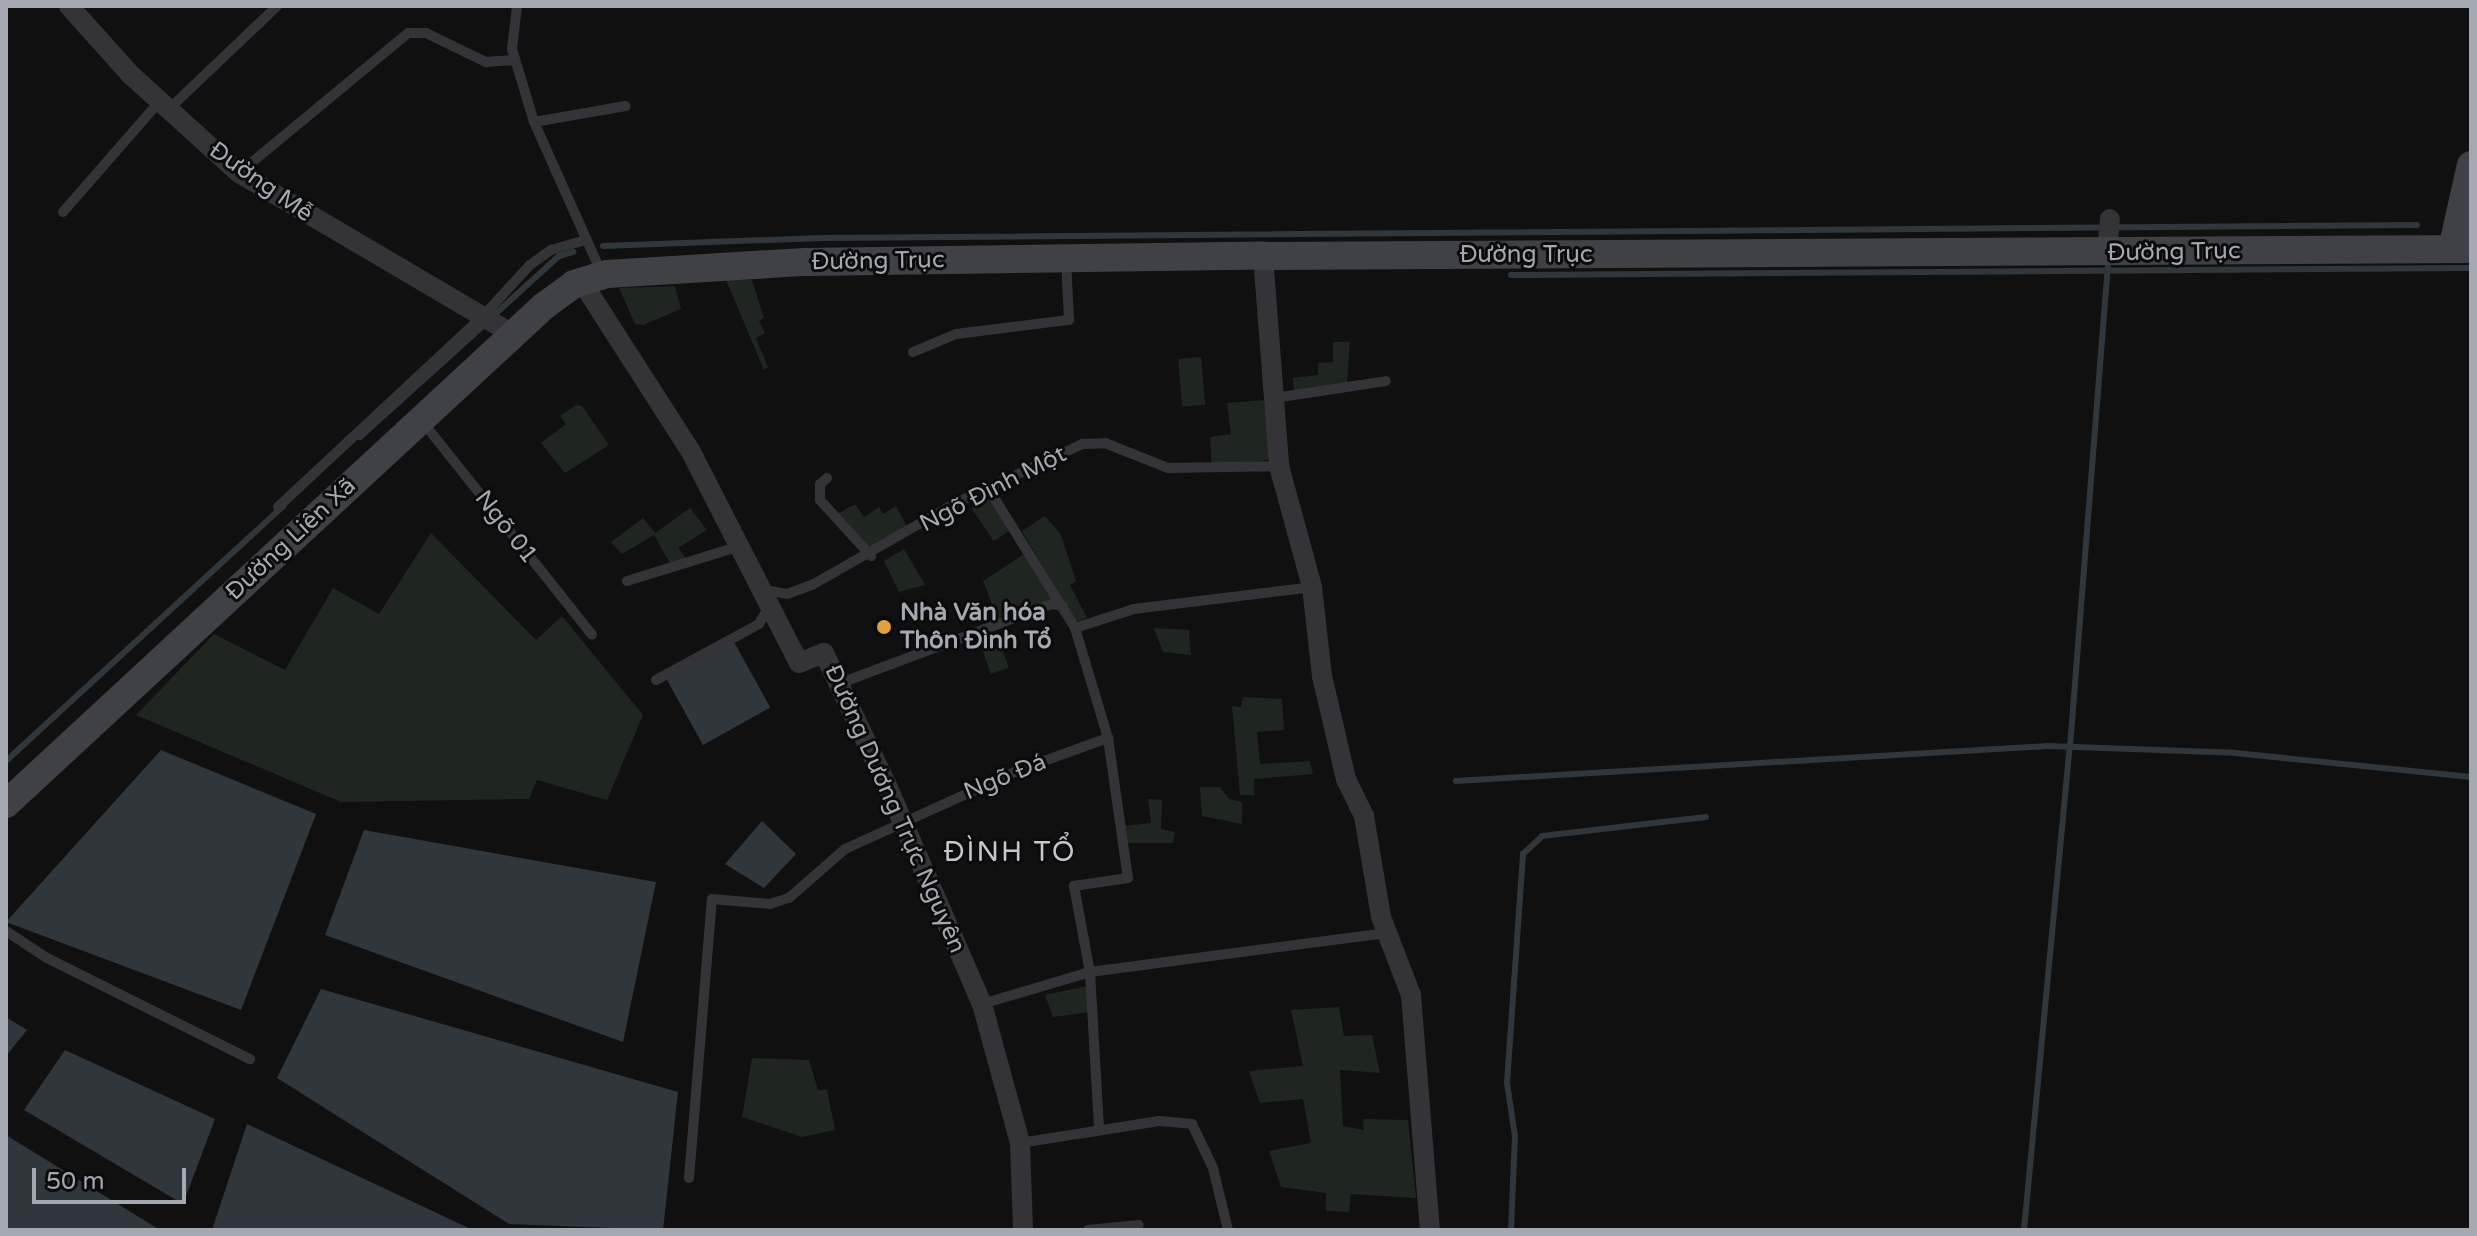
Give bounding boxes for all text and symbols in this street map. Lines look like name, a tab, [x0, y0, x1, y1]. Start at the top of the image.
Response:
street label: Đường Mễ	[204, 136, 318, 228]
street label: Đường Trục	[2107, 236, 2241, 268]
street label: Đường Trục	[1459, 241, 1593, 269]
street label: Đường Trục	[811, 245, 945, 277]
street label: Ngõ Đình Một	[915, 440, 1071, 538]
street label: Đường Liên Xã	[220, 472, 362, 606]
street label: Ngõ 01	[468, 485, 544, 569]
place label: Nhà Văn hóa Thôn Đình Tổ	[900, 599, 1052, 655]
marker: Nhà Văn hóa Thôn Đình Tổ	[875, 618, 893, 636]
street label: Đường Dương Trực Nguyên	[818, 660, 972, 958]
street label: Ngõ Đá	[960, 747, 1050, 807]
district label: ĐÌNH TỔ	[943, 835, 1077, 869]
scale bar	[36, 1152, 190, 1202]
text: 50 m	[46, 1167, 104, 1196]

